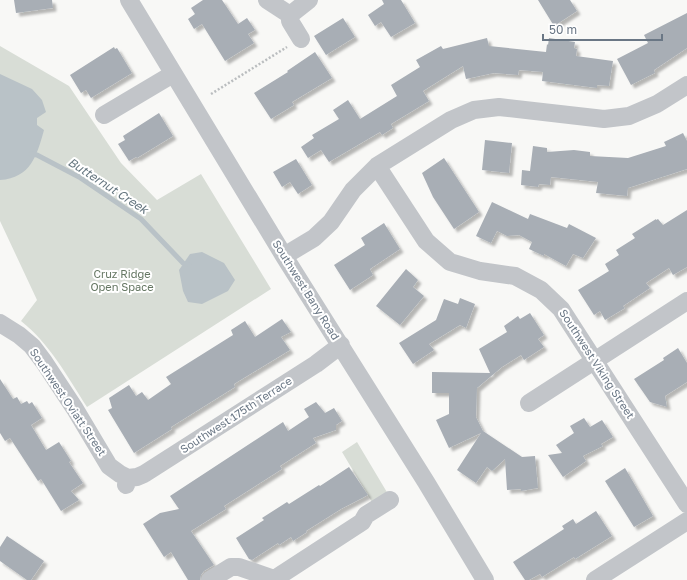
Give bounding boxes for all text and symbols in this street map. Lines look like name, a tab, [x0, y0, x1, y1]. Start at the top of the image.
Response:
scale bar	[543, 16, 662, 42]
text: 50 m	[549, 22, 577, 37]
water label: Butternut Creek	[65, 154, 152, 218]
street label: Southwest Bany Road	[270, 237, 343, 342]
park label: Cruz Ridge Open Space	[90, 267, 154, 293]
street label: Southwest Viking Street	[557, 307, 638, 421]
street label: Southwest Oviatt Street	[28, 345, 109, 458]
street label: Southwest 175th Terrace	[178, 374, 294, 456]

